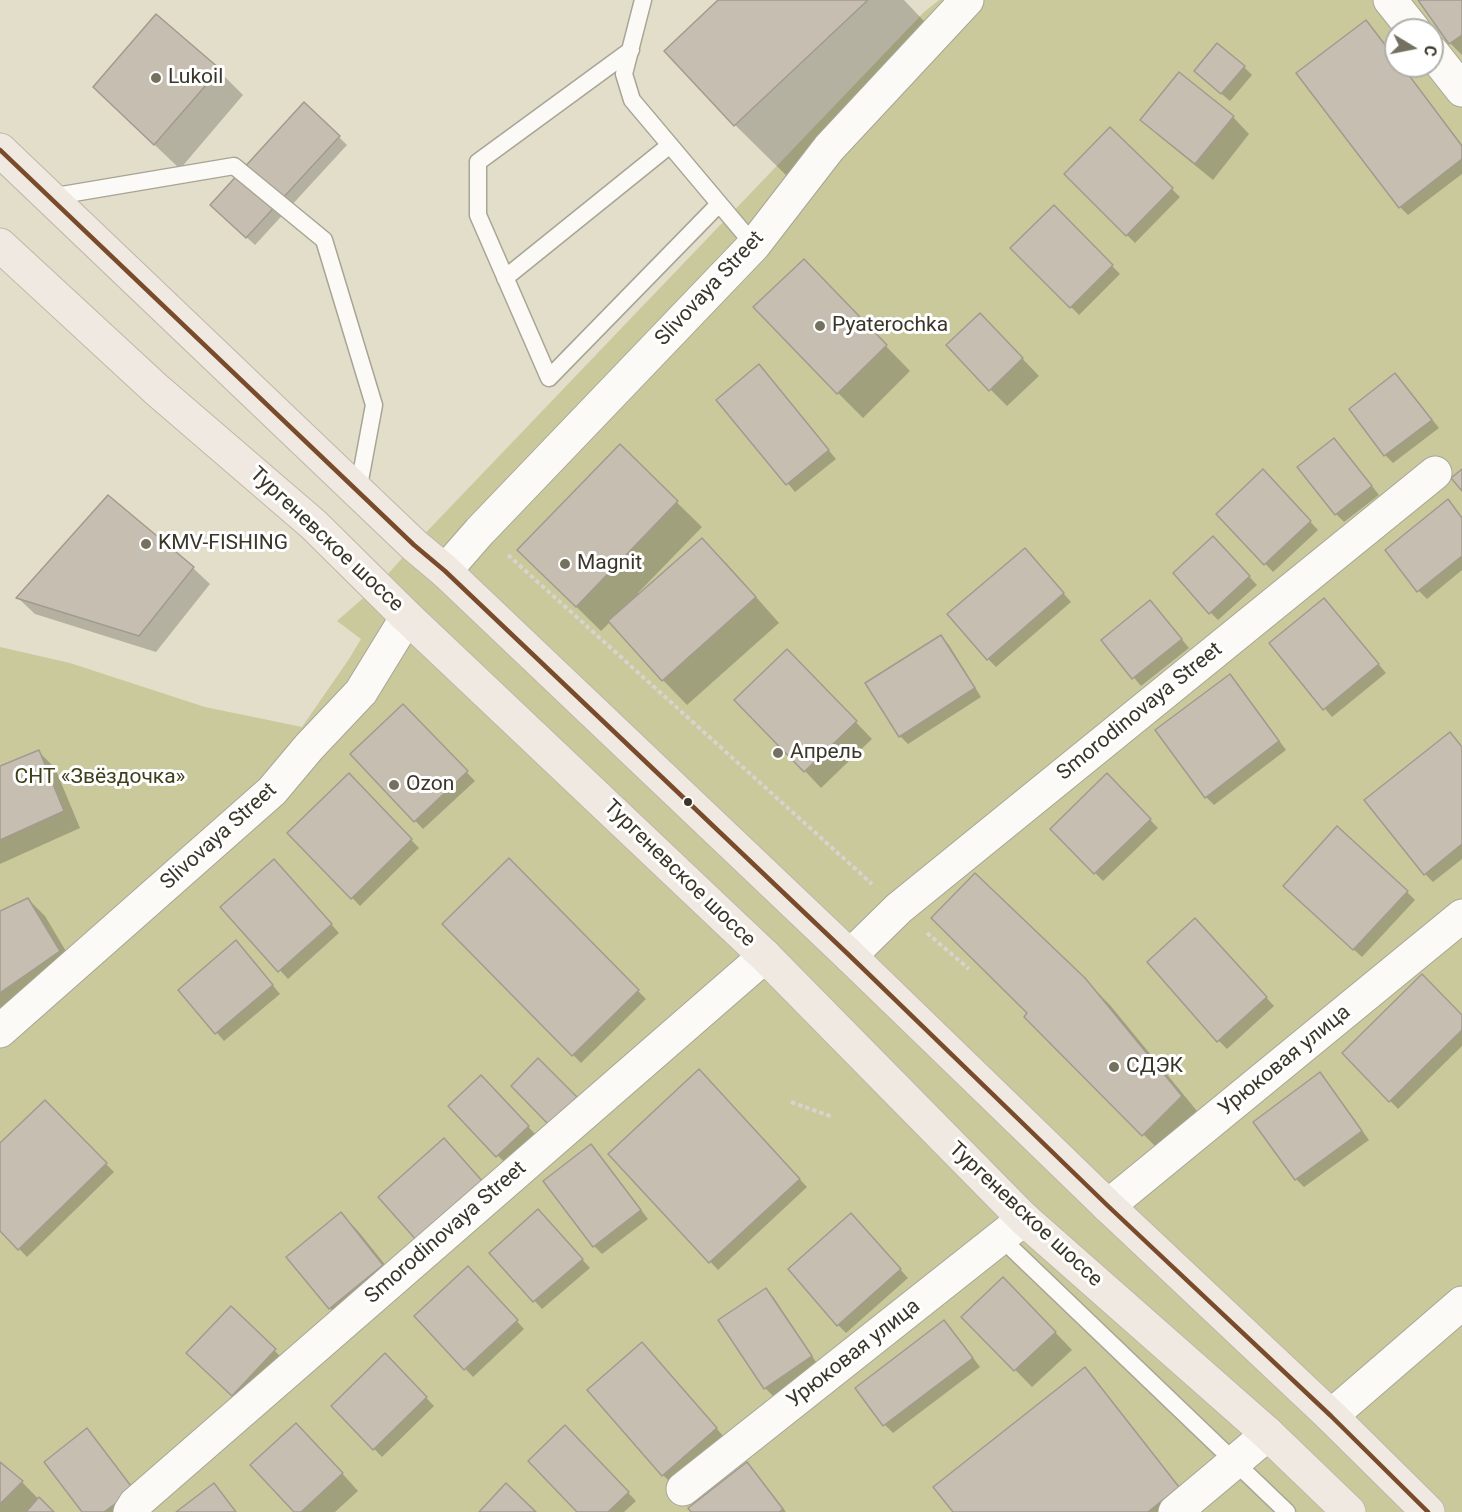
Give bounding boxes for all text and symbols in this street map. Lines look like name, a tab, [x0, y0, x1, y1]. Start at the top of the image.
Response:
north arrow	[1384, 18, 1444, 78]
text: С	[1420, 44, 1441, 58]
place label: Lukoil	[168, 65, 223, 91]
marker: Lukoil	[149, 71, 163, 85]
street label: Slivovaya Street	[650, 226, 770, 352]
place label: Pyaterochka	[832, 313, 948, 339]
marker: Pyaterochka	[813, 319, 827, 333]
street label: Тургеневское шоссе	[244, 462, 408, 618]
place label: KMV-FISHING	[158, 531, 288, 557]
marker: KMV-FISHING	[139, 537, 153, 551]
place label: Magnit	[577, 551, 642, 577]
marker: Magnit	[558, 557, 572, 571]
street label: Smorodinovaya Street	[1052, 638, 1228, 786]
place label: Апрель	[790, 740, 862, 766]
marker: Апрель	[771, 746, 785, 760]
park label: СНТ «Звёздочка»	[15, 765, 185, 791]
place label: Ozon	[406, 772, 454, 798]
street label: Slivovaya Street	[156, 778, 282, 896]
marker: Ozon	[387, 778, 401, 792]
street label: Тургеневское шоссе	[598, 795, 760, 953]
unlabelled marker	[682, 796, 694, 808]
street label: Урюковая улица	[1214, 1000, 1356, 1122]
place label: СДЭК	[1126, 1054, 1183, 1080]
marker: СДЭК	[1107, 1060, 1121, 1074]
street label: Тургеневское шоссе	[943, 1137, 1107, 1293]
street label: Smorodinovaya Street	[360, 1156, 532, 1310]
street label: Урюковая улица	[782, 1294, 926, 1414]

